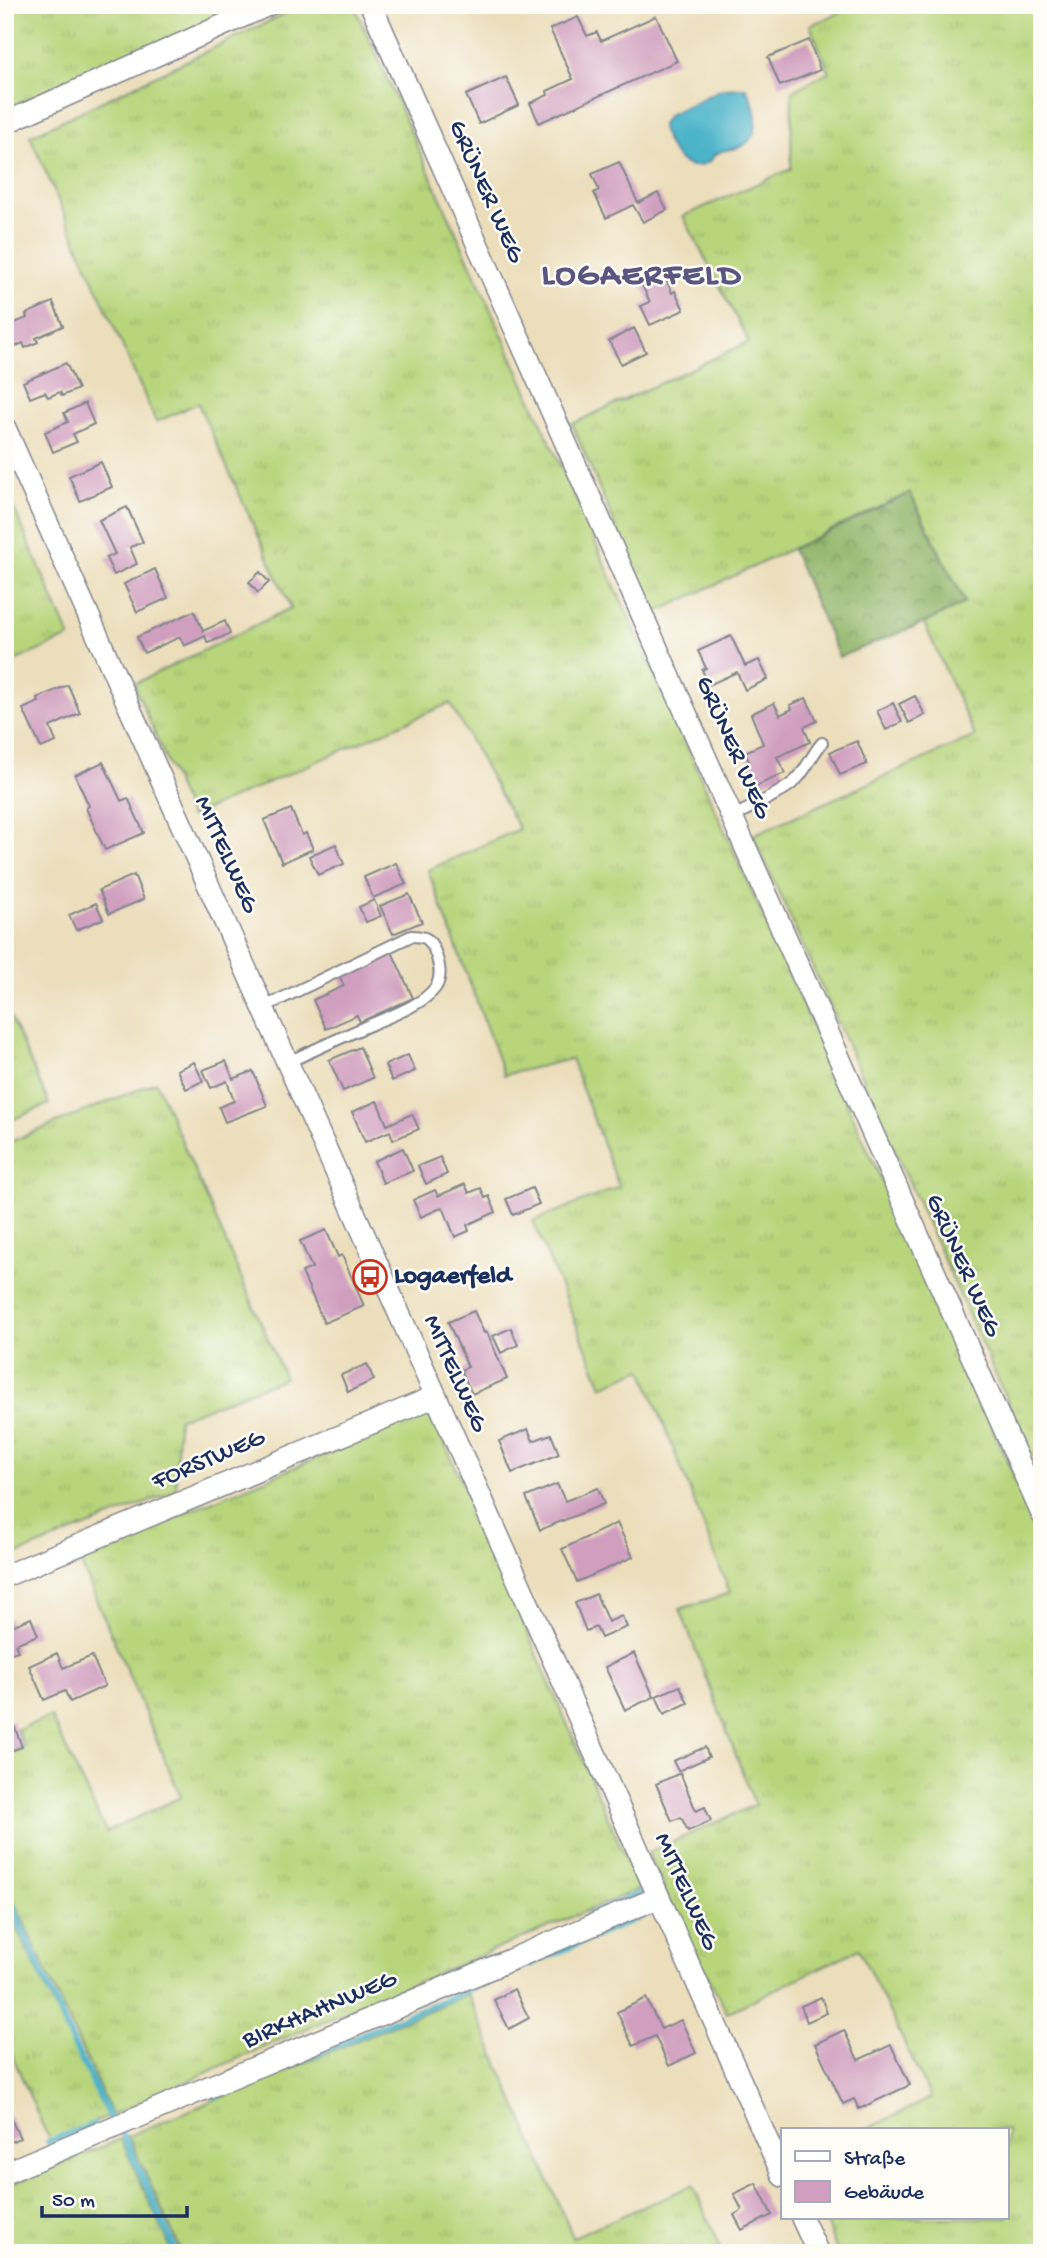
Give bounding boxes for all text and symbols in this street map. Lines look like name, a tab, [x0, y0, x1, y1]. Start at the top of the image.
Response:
street label: GRÜNER WEG	[440, 116, 531, 270]
district label: LOGAERFELD	[541, 258, 743, 296]
street label: GRÜNER WEG	[687, 672, 778, 826]
street label: MITTELWEG	[185, 792, 265, 920]
street label: GRÜNER WEG	[917, 1190, 1008, 1344]
bus stop icon: Logaerfeld	[351, 1258, 389, 1296]
place label: Logaerfeld	[394, 1262, 514, 1293]
street label: MITTELWEG	[414, 1311, 494, 1439]
street label: FORSTWEG	[147, 1423, 271, 1499]
street label: MITTELWEG	[645, 1829, 725, 1957]
street label: BIRKHAHNWEG	[237, 1964, 403, 2058]
legend	[781, 2128, 1009, 2220]
text: Straße	[844, 2148, 906, 2173]
scale bar	[42, 2174, 187, 2218]
text: Gebäude	[844, 2182, 925, 2207]
text: 50 m	[52, 2190, 95, 2215]

